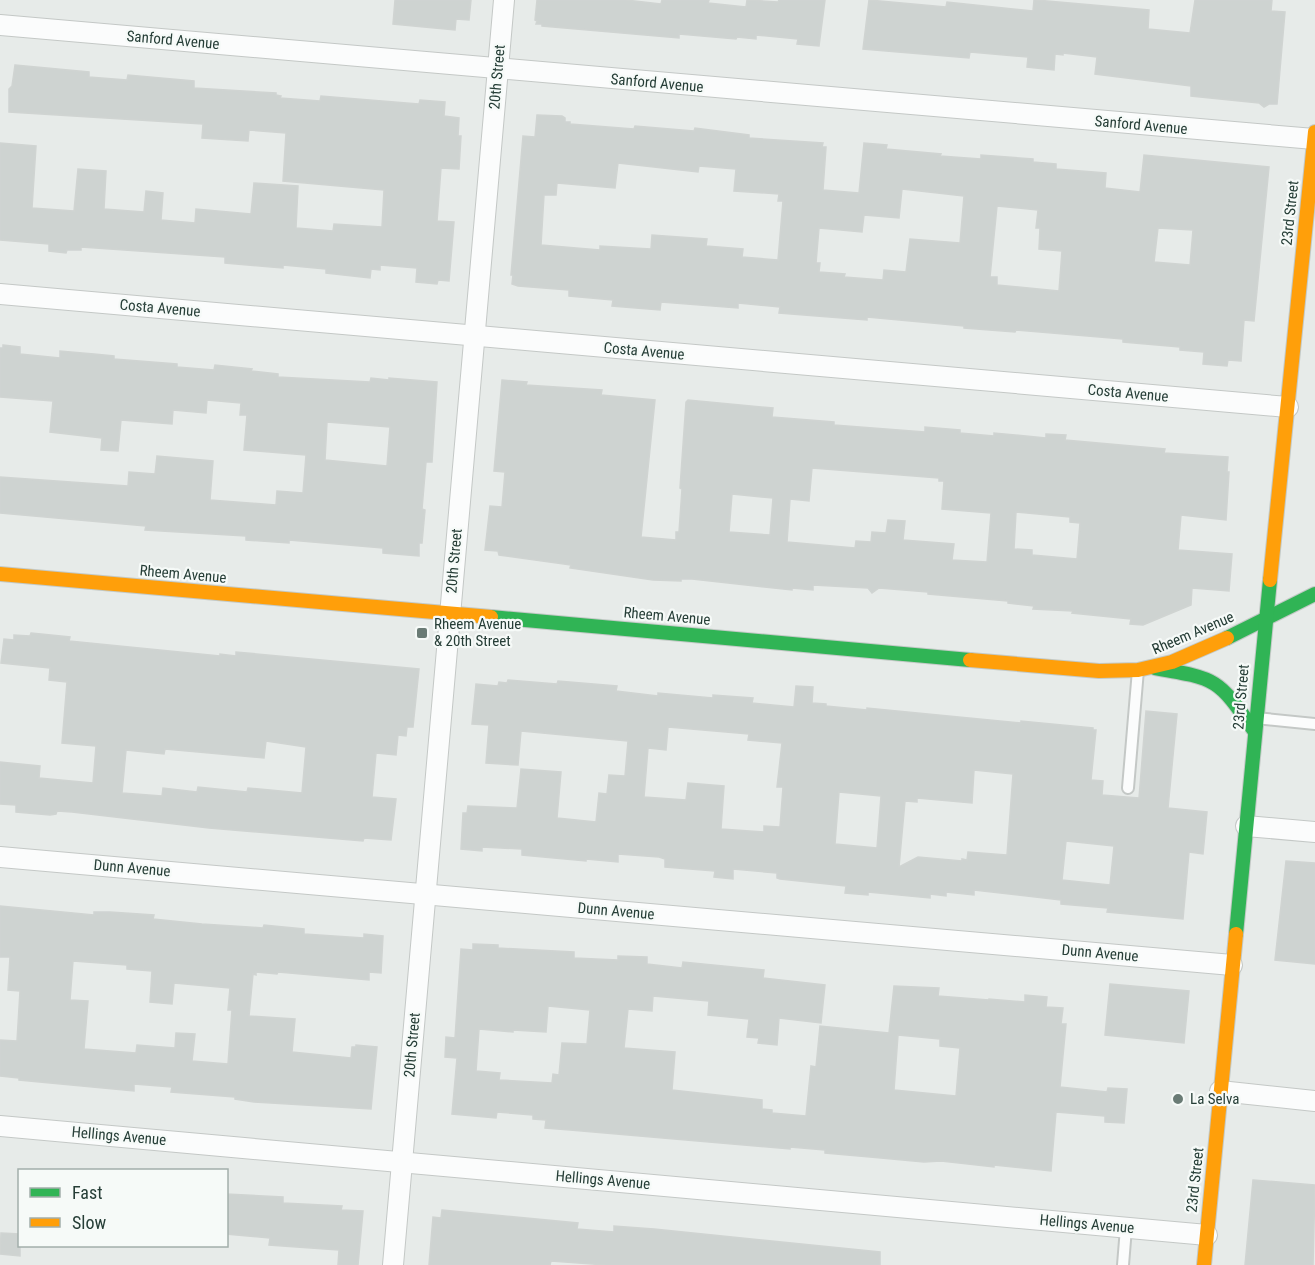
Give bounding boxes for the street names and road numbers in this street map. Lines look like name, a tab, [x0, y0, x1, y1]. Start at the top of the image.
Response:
street label: Sanford Avenue	[126, 27, 220, 53]
street label: 20th Street	[485, 44, 509, 110]
street label: Sanford Avenue	[610, 70, 704, 96]
street label: Sanford Avenue	[1094, 112, 1188, 138]
street label: 23rd Street	[1278, 180, 1302, 246]
street label: Costa Avenue	[119, 295, 201, 321]
street label: Costa Avenue	[603, 338, 685, 364]
street label: Costa Avenue	[1087, 380, 1169, 406]
street label: 20th Street	[442, 528, 466, 594]
street label: Rheem Avenue	[139, 561, 227, 587]
street label: Rheem Avenue	[623, 603, 711, 629]
street label: Rheem Avenue	[1149, 608, 1237, 658]
street label: 23rd Street	[1229, 664, 1253, 730]
street label: Dunn Avenue	[93, 856, 171, 880]
street label: Dunn Avenue	[577, 899, 655, 923]
street label: Dunn Avenue	[1061, 941, 1139, 965]
street label: 20th Street	[400, 1012, 424, 1078]
street label: Hellings Avenue	[71, 1123, 167, 1149]
street label: 23rd Street	[1183, 1147, 1207, 1213]
street label: Hellings Avenue	[555, 1167, 651, 1193]
street label: Hellings Avenue	[1039, 1211, 1135, 1237]

